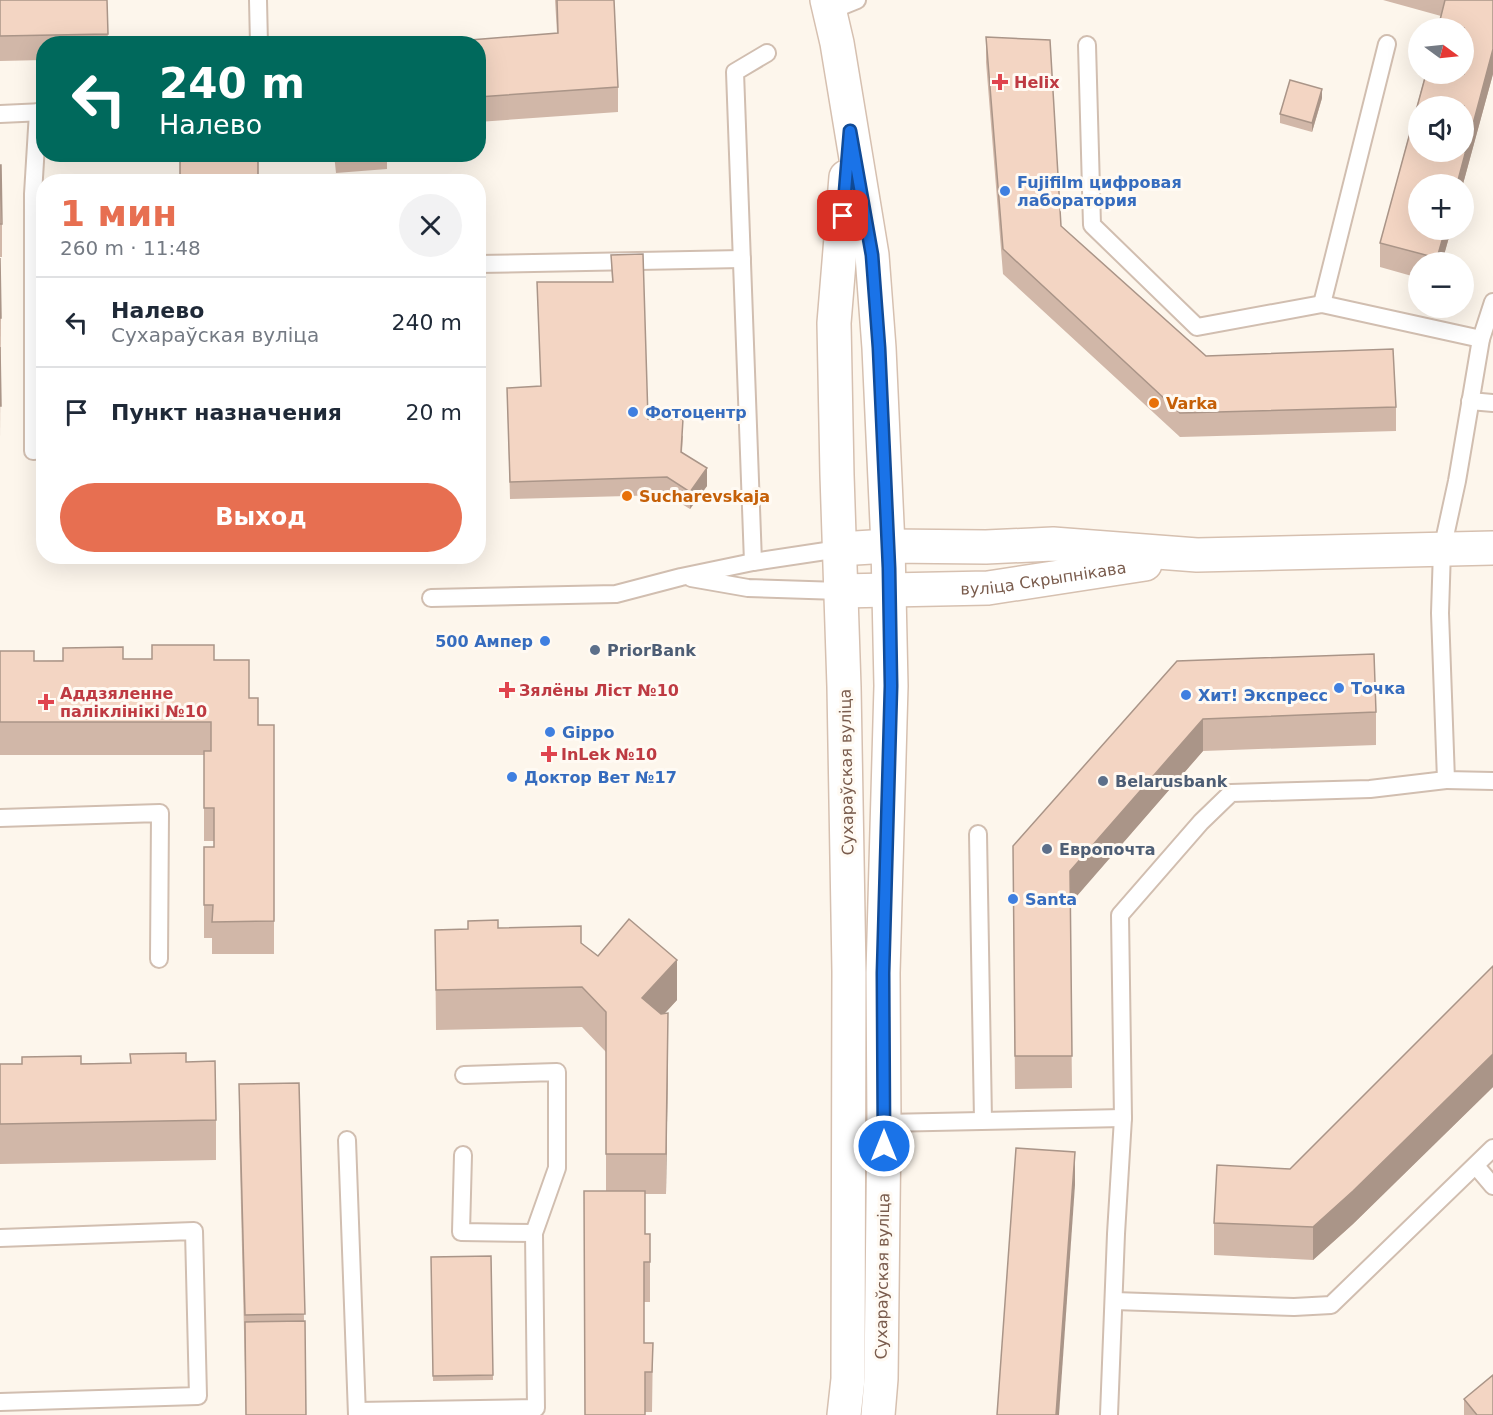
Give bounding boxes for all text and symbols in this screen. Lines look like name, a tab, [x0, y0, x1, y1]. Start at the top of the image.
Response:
north arrow	[1408, 18, 1474, 84]
map controls	[1408, 18, 1474, 318]
text: 240 m	[159, 59, 305, 108]
icon: left	[60, 60, 138, 138]
marker: Helix	[991, 73, 1009, 91]
place label: Helix	[1014, 73, 1060, 92]
button: sound	[1408, 96, 1474, 162]
text: Налево	[159, 109, 262, 140]
place label: Fujifilm цифровая лаборатория	[1017, 173, 1182, 210]
button: +	[1408, 174, 1474, 240]
marker: Fujifilm цифровая лаборатория	[998, 184, 1012, 198]
pin	[817, 190, 868, 241]
text: 1 мин	[60, 193, 177, 234]
button: close	[399, 194, 462, 257]
icon: arrive	[826, 199, 859, 232]
text: 260 m · 11:48	[60, 236, 201, 260]
button: −	[1408, 252, 1474, 318]
text: Налево	[111, 298, 204, 323]
icon: left	[60, 306, 93, 339]
text: 240 m	[392, 310, 462, 335]
text: Сухараўская вуліца	[111, 323, 319, 347]
place label: Varka	[1166, 394, 1218, 413]
icon: arrive	[60, 396, 93, 429]
marker: Varka	[1147, 396, 1161, 410]
text: Пункт назначения	[111, 400, 342, 425]
text: 20 m	[406, 400, 462, 425]
place label: Фотоцентр	[645, 403, 747, 422]
marker: Фотоцентр	[626, 405, 640, 419]
button: Выход	[60, 483, 462, 552]
place label: Sucharevskaja	[639, 487, 770, 506]
marker: Sucharevskaja	[620, 489, 634, 503]
street label: вуліца Скрыпнікава	[960, 558, 1127, 599]
place label: 500 Ампер	[435, 632, 533, 651]
marker: 500 Ампер	[538, 634, 552, 648]
place label: PriorBank	[607, 641, 696, 660]
marker: PriorBank	[588, 643, 602, 657]
place label: Точка	[1351, 679, 1406, 698]
place label: Зялёны Ліст №10	[519, 681, 679, 700]
marker: Точка	[1332, 681, 1346, 695]
marker: Зялёны Ліст №10	[500, 683, 514, 697]
place label: Аддзяленне паліклінікі №10	[60, 684, 207, 721]
place label: Хит! Экспресс	[1198, 686, 1328, 705]
marker: Хит! Экспресс	[1179, 688, 1193, 702]
street label: Сухараўская вуліца	[836, 689, 857, 855]
marker: Аддзяленне паліклінікі №10	[37, 693, 55, 711]
place label: Gippo	[562, 723, 615, 742]
marker: Gippo	[543, 725, 557, 739]
place label: InLek №10	[561, 745, 657, 764]
marker: InLek №10	[542, 747, 556, 761]
place label: Доктор Вет №17	[524, 768, 677, 787]
marker: Доктор Вет №17	[505, 770, 519, 784]
place label: Belarusbank	[1115, 772, 1228, 791]
marker: Belarusbank	[1096, 774, 1110, 788]
place label: Европочта	[1059, 840, 1156, 859]
marker: Европочта	[1040, 842, 1054, 856]
place label: Santa	[1025, 890, 1077, 909]
marker: Santa	[1006, 892, 1020, 906]
position arrow	[852, 1114, 916, 1178]
street label: Сухараўская вуліца	[872, 1193, 893, 1359]

